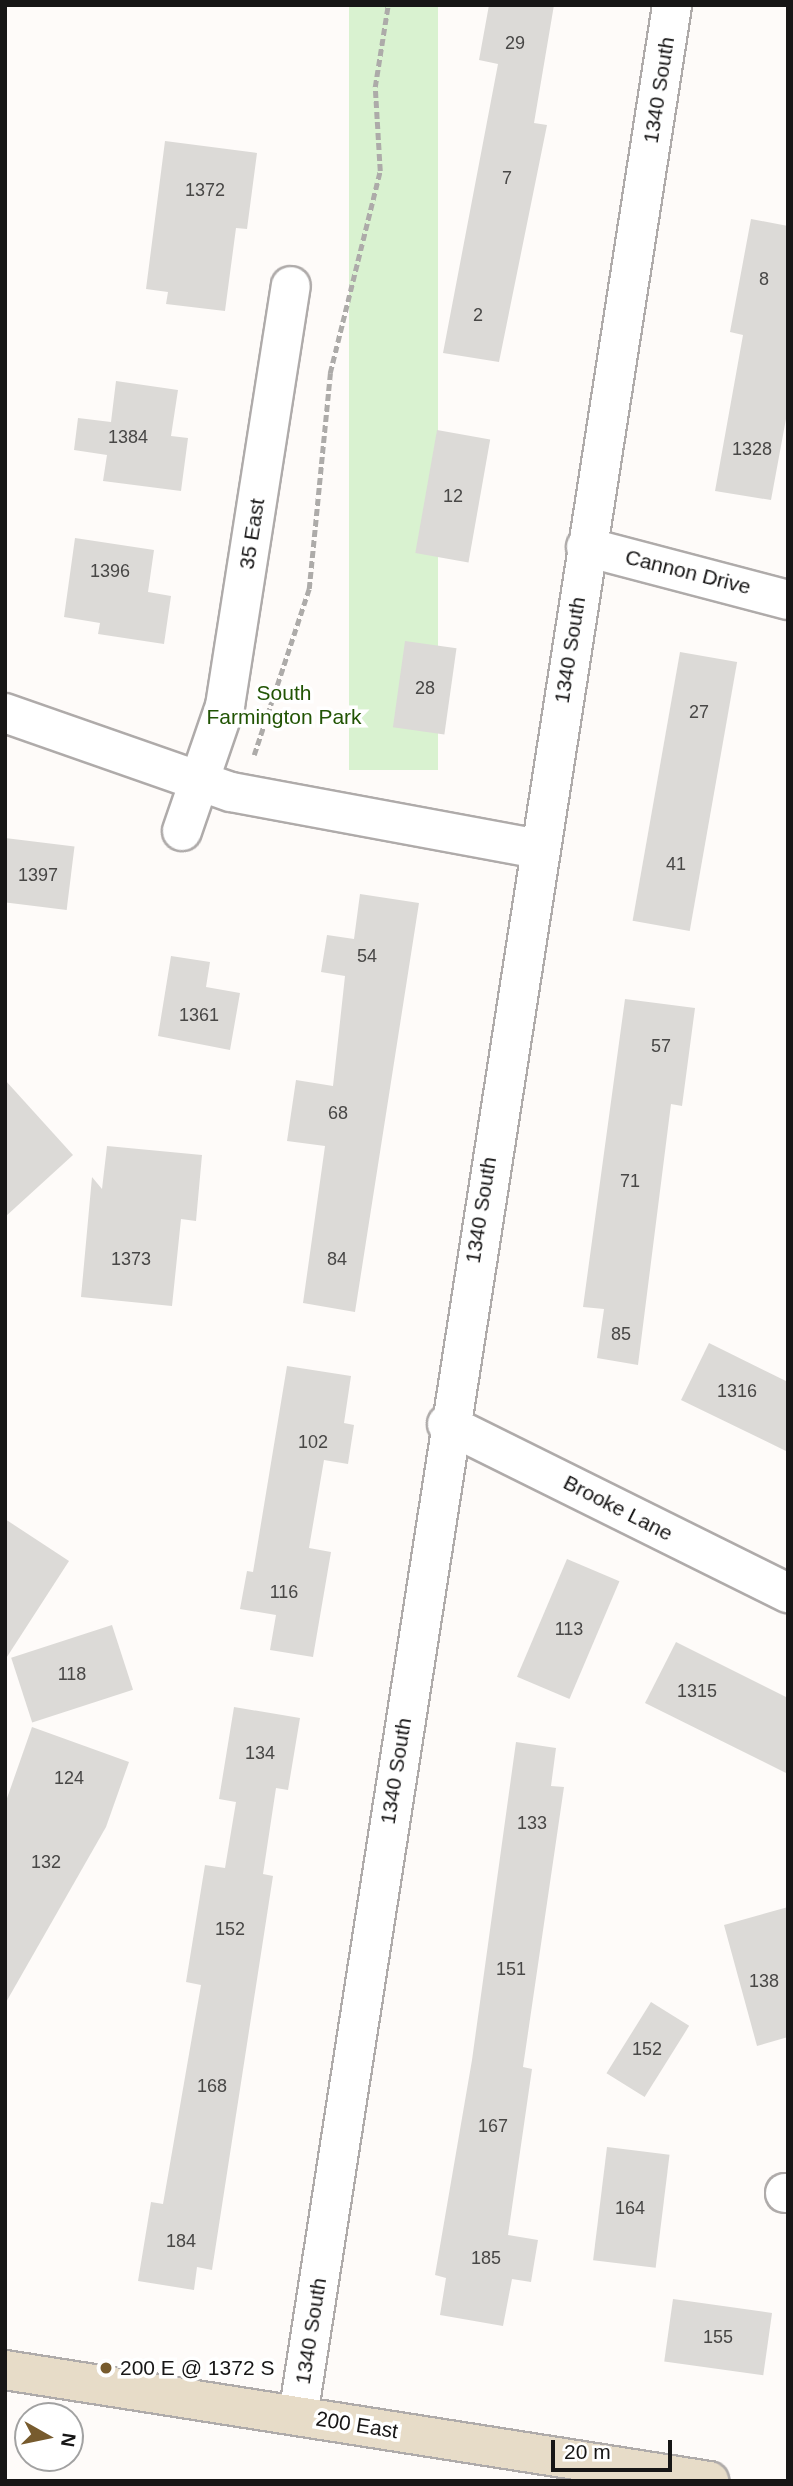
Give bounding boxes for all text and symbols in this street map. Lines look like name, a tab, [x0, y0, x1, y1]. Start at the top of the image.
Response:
house number: 29	[505, 32, 525, 54]
street label: 1340 South	[638, 35, 680, 145]
house number: 7	[502, 167, 512, 189]
house number: 1372	[185, 179, 225, 201]
house number: 8	[759, 268, 769, 290]
house number: 2	[473, 304, 483, 326]
house number: 1384	[108, 426, 148, 448]
house number: 1328	[732, 438, 772, 460]
house number: 12	[443, 485, 463, 507]
street label: 35 East	[234, 497, 270, 571]
street label: Cannon Drive	[623, 544, 753, 600]
house number: 1396	[90, 560, 130, 582]
street label: 1340 South	[549, 595, 591, 705]
house number: 28	[415, 677, 435, 699]
park label: South Farmington Park	[206, 680, 362, 730]
house number: 27	[689, 701, 709, 723]
house number: 41	[666, 853, 686, 875]
house number: 1397	[18, 864, 58, 886]
house number: 54	[357, 945, 377, 967]
house number: 1361	[179, 1004, 219, 1026]
house number: 57	[651, 1035, 671, 1057]
house number: 68	[328, 1102, 348, 1124]
street label: 1340 South	[460, 1155, 502, 1265]
house number: 71	[620, 1170, 640, 1192]
house number: 1373	[111, 1248, 151, 1270]
house number: 84	[327, 1248, 347, 1270]
house number: 85	[611, 1323, 631, 1345]
house number: 1316	[717, 1380, 757, 1402]
house number: 102	[298, 1431, 328, 1453]
street label: Brooke Lane	[559, 1470, 677, 1546]
house number: 116	[270, 1581, 298, 1603]
house number: 113	[555, 1618, 583, 1640]
house number: 118	[58, 1663, 86, 1685]
house number: 1315	[677, 1680, 717, 1702]
street label: 1340 South	[375, 1716, 417, 1826]
house number: 134	[245, 1742, 275, 1764]
house number: 124	[54, 1767, 84, 1789]
house number: 133	[517, 1812, 547, 1834]
house number: 132	[31, 1851, 61, 1873]
house number: 152	[215, 1918, 245, 1940]
house number: 151	[496, 1958, 526, 1980]
house number: 138	[749, 1970, 779, 1992]
house number: 152	[632, 2038, 662, 2060]
house number: 168	[197, 2075, 227, 2097]
house number: 167	[478, 2115, 508, 2137]
house number: 164	[615, 2197, 645, 2219]
house number: 184	[166, 2230, 196, 2252]
house number: 185	[471, 2247, 501, 2269]
street label: 1340 South	[290, 2276, 332, 2386]
house number: 155	[703, 2326, 733, 2348]
place label: 200 E @ 1372 S	[120, 2355, 274, 2381]
marker: 200 E @ 1372 S	[98, 2360, 114, 2376]
north arrow	[14, 2402, 84, 2472]
street label: 200 East	[314, 2406, 400, 2444]
scale bar	[555, 2426, 676, 2470]
text: N	[57, 2432, 80, 2448]
text: 20 m	[564, 2440, 611, 2463]

